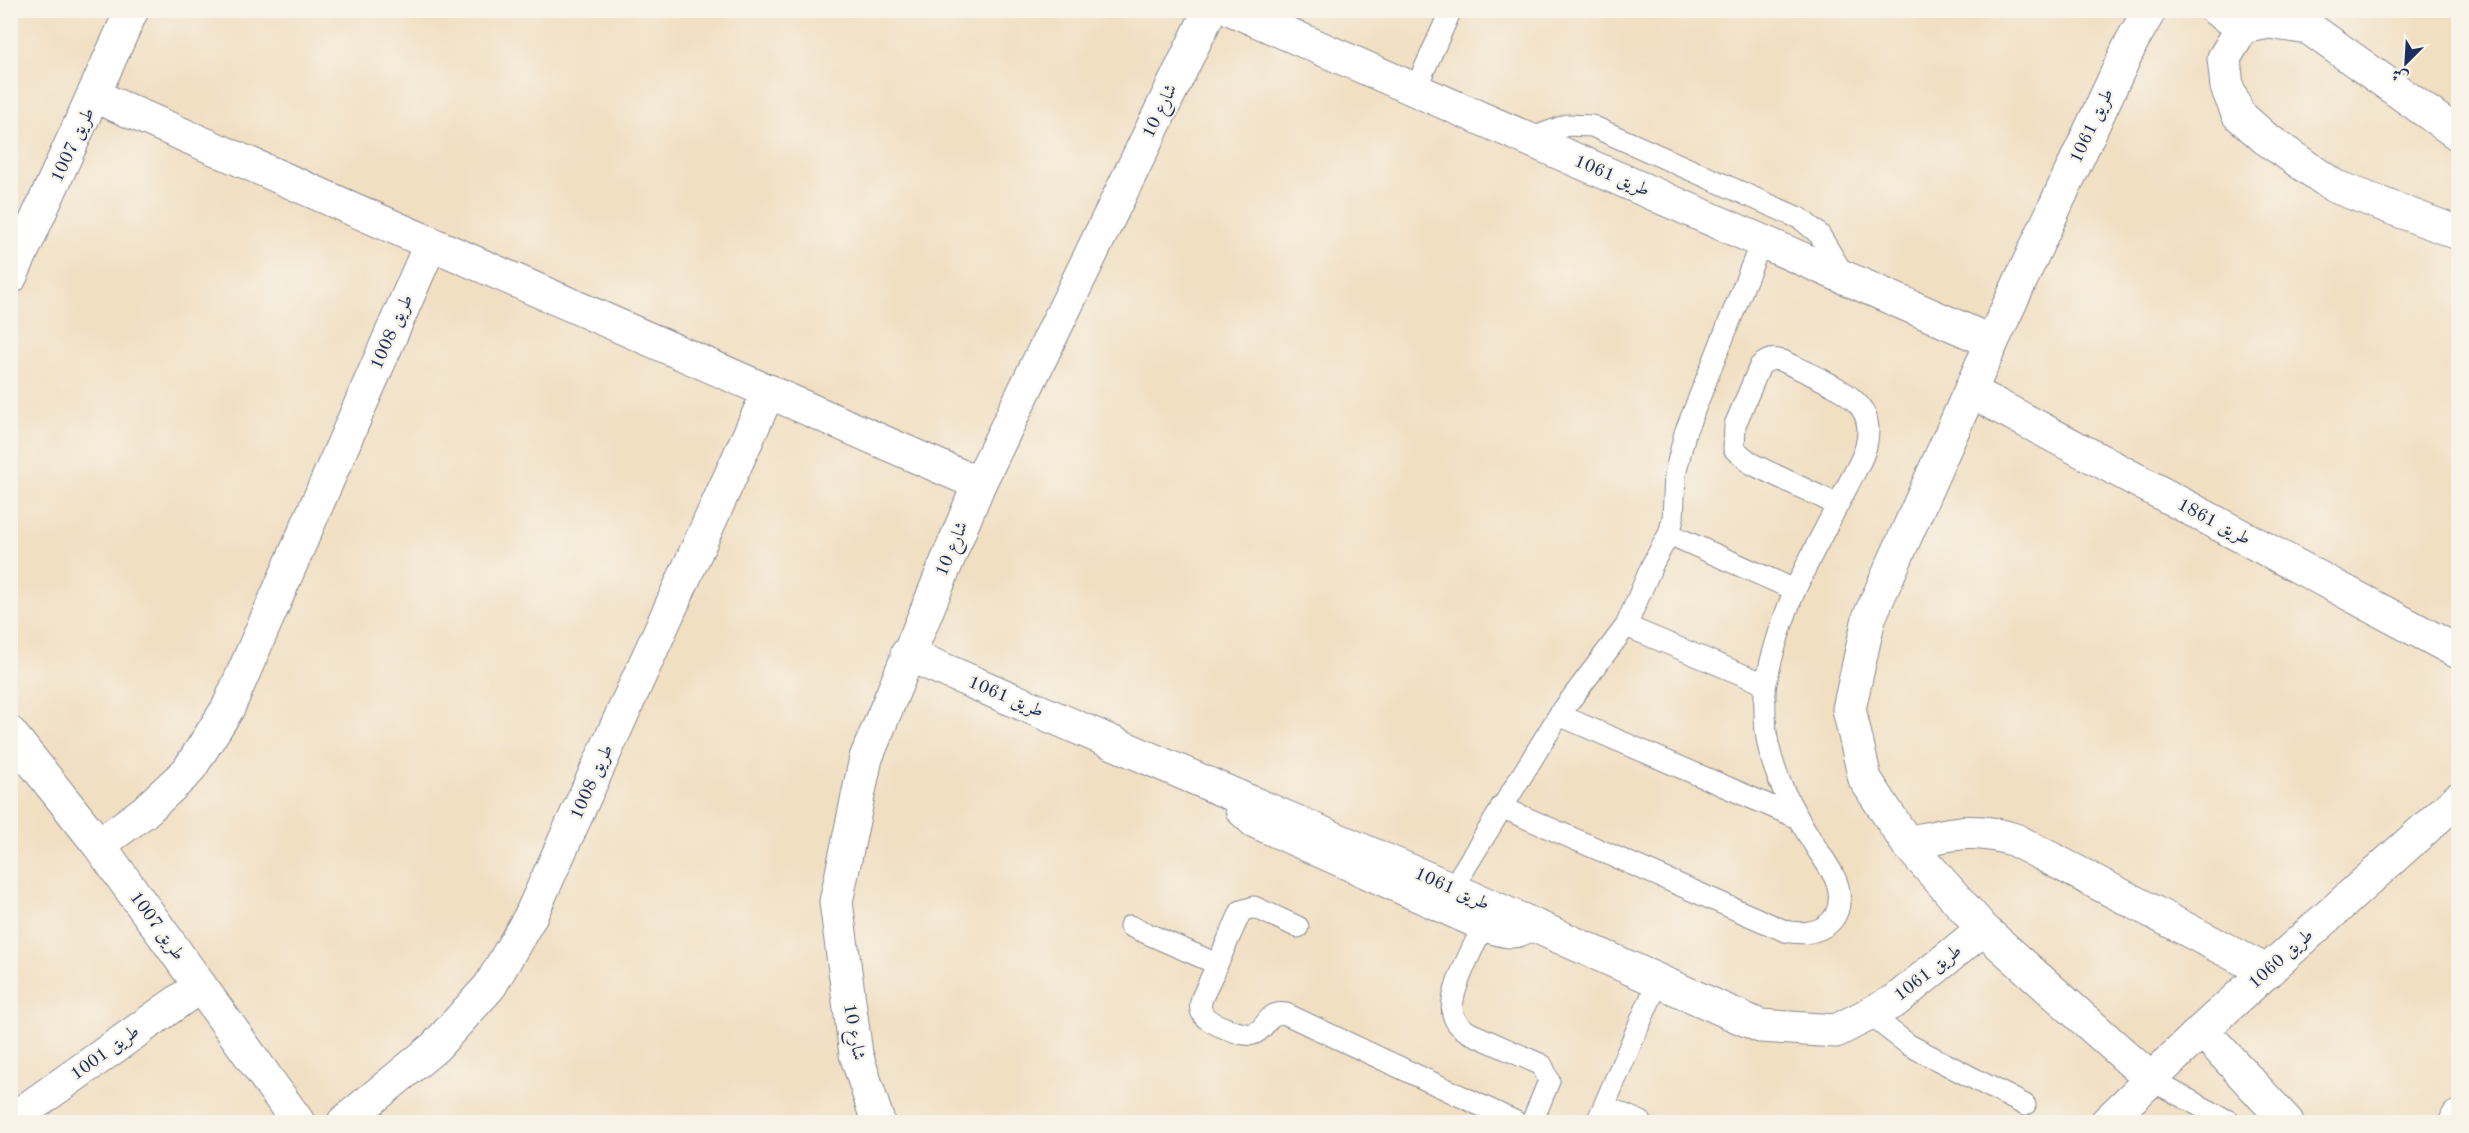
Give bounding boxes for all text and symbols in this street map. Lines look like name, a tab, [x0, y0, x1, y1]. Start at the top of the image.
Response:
north arrow	[2376, 33, 2436, 93]
text: ش	[2390, 64, 2411, 85]
street label: شارع 10	[1139, 81, 1185, 143]
street label: طريق 1061	[2067, 86, 2119, 167]
street label: طريق 1007	[48, 105, 100, 186]
street label: طريق 1061	[1571, 152, 1652, 202]
street label: طريق 1008	[368, 292, 418, 373]
street label: طريق 1861	[2174, 495, 2253, 550]
street label: شارع 10	[933, 519, 976, 581]
street label: طريق 1061	[965, 673, 1046, 723]
street label: طريق 1008	[568, 742, 618, 823]
street label: طريق 1061	[1411, 865, 1492, 915]
street label: طريق 1007	[125, 888, 188, 965]
street label: طريق 1060	[2245, 926, 2318, 994]
street label: طريق 1061	[1891, 941, 1966, 1006]
street label: شارع 10	[835, 1002, 868, 1063]
street label: طريق 1001	[67, 1022, 144, 1085]

